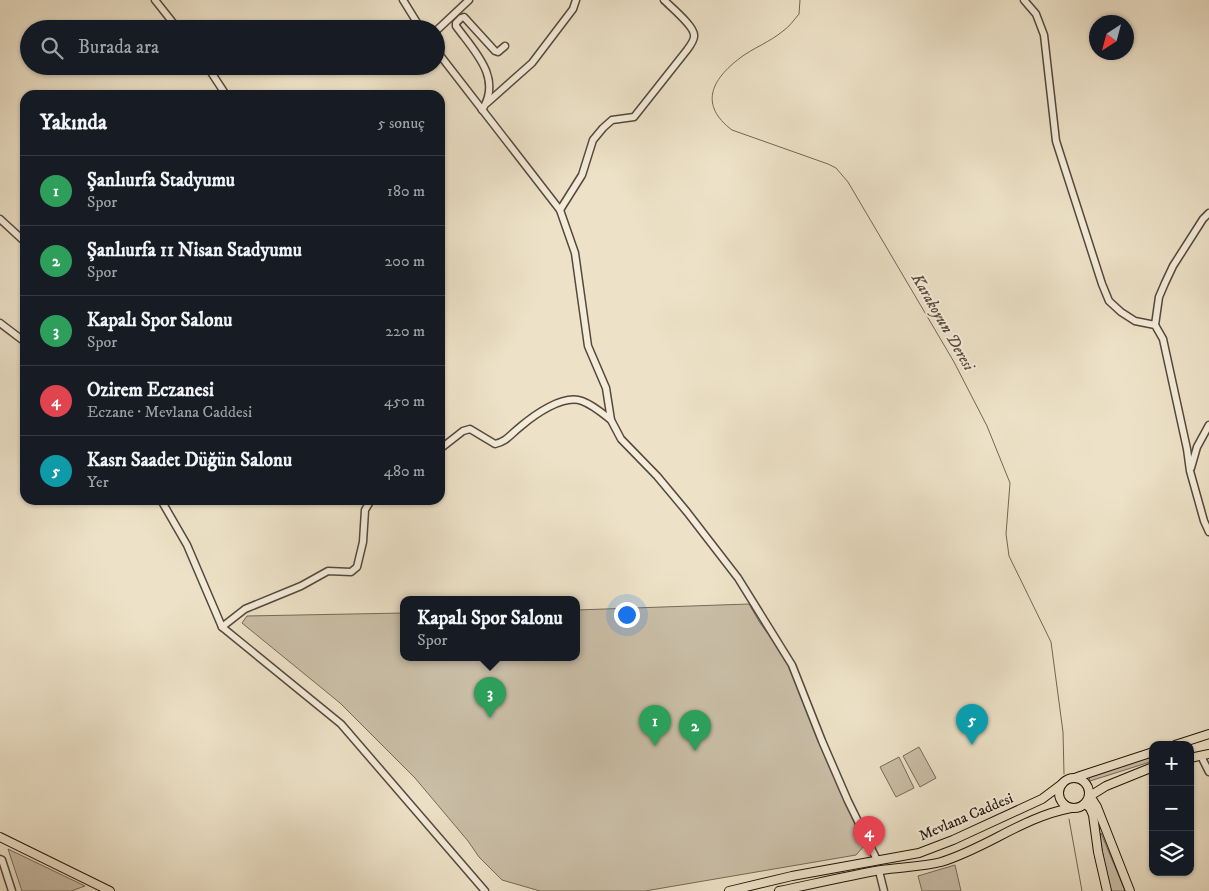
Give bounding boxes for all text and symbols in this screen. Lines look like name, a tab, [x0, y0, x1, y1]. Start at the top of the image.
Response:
north arrow	[1089, 15, 1134, 60]
search box	[20, 20, 445, 75]
icon: search	[38, 34, 66, 62]
text: Burada ara	[78, 36, 159, 59]
text: Yakında	[40, 110, 107, 136]
text: 5 sonuç	[378, 113, 425, 133]
text: Şanlıurfa Stadyumu	[87, 169, 235, 192]
text: 1	[53, 181, 59, 201]
text: 180 m	[387, 181, 425, 201]
text: Spor	[87, 192, 117, 212]
text: Şanlıurfa 11 Nisan Stadyumu	[87, 239, 302, 262]
text: 2	[52, 251, 60, 271]
text: 200 m	[384, 251, 425, 271]
text: Spor	[87, 262, 117, 282]
water label: Karakoyun Deresi	[907, 269, 979, 375]
text: Kapalı Spor Salonu	[87, 309, 232, 332]
text: 3	[53, 321, 59, 341]
text: 220 m	[385, 321, 425, 341]
text: Spor	[87, 332, 117, 352]
text: Ozirem Eczanesi	[87, 379, 214, 402]
text: 4	[51, 391, 61, 411]
text: 450 m	[384, 391, 425, 411]
text: Eczane · Mevlana Caddesi	[87, 402, 252, 422]
text: Kasrı Saadet Düğün Salonu	[87, 449, 292, 472]
text: 5	[52, 461, 60, 481]
text: 480 m	[384, 461, 425, 481]
text: Yer	[87, 472, 109, 492]
popup	[400, 596, 580, 661]
your location	[614, 602, 640, 628]
text: Kapalı Spor Salonu	[417, 607, 563, 630]
text: Spor	[417, 630, 447, 650]
pin: 3	[474, 677, 506, 718]
pin: 5	[956, 704, 988, 745]
pin: 1	[639, 705, 671, 746]
pin: 2	[679, 710, 711, 751]
map controls	[1149, 741, 1194, 876]
button: +	[1149, 741, 1194, 786]
button: −	[1149, 786, 1194, 831]
street label: Mevlana Caddesi	[916, 789, 1016, 845]
pin: 4	[853, 816, 885, 857]
button: layers	[1149, 831, 1194, 876]

